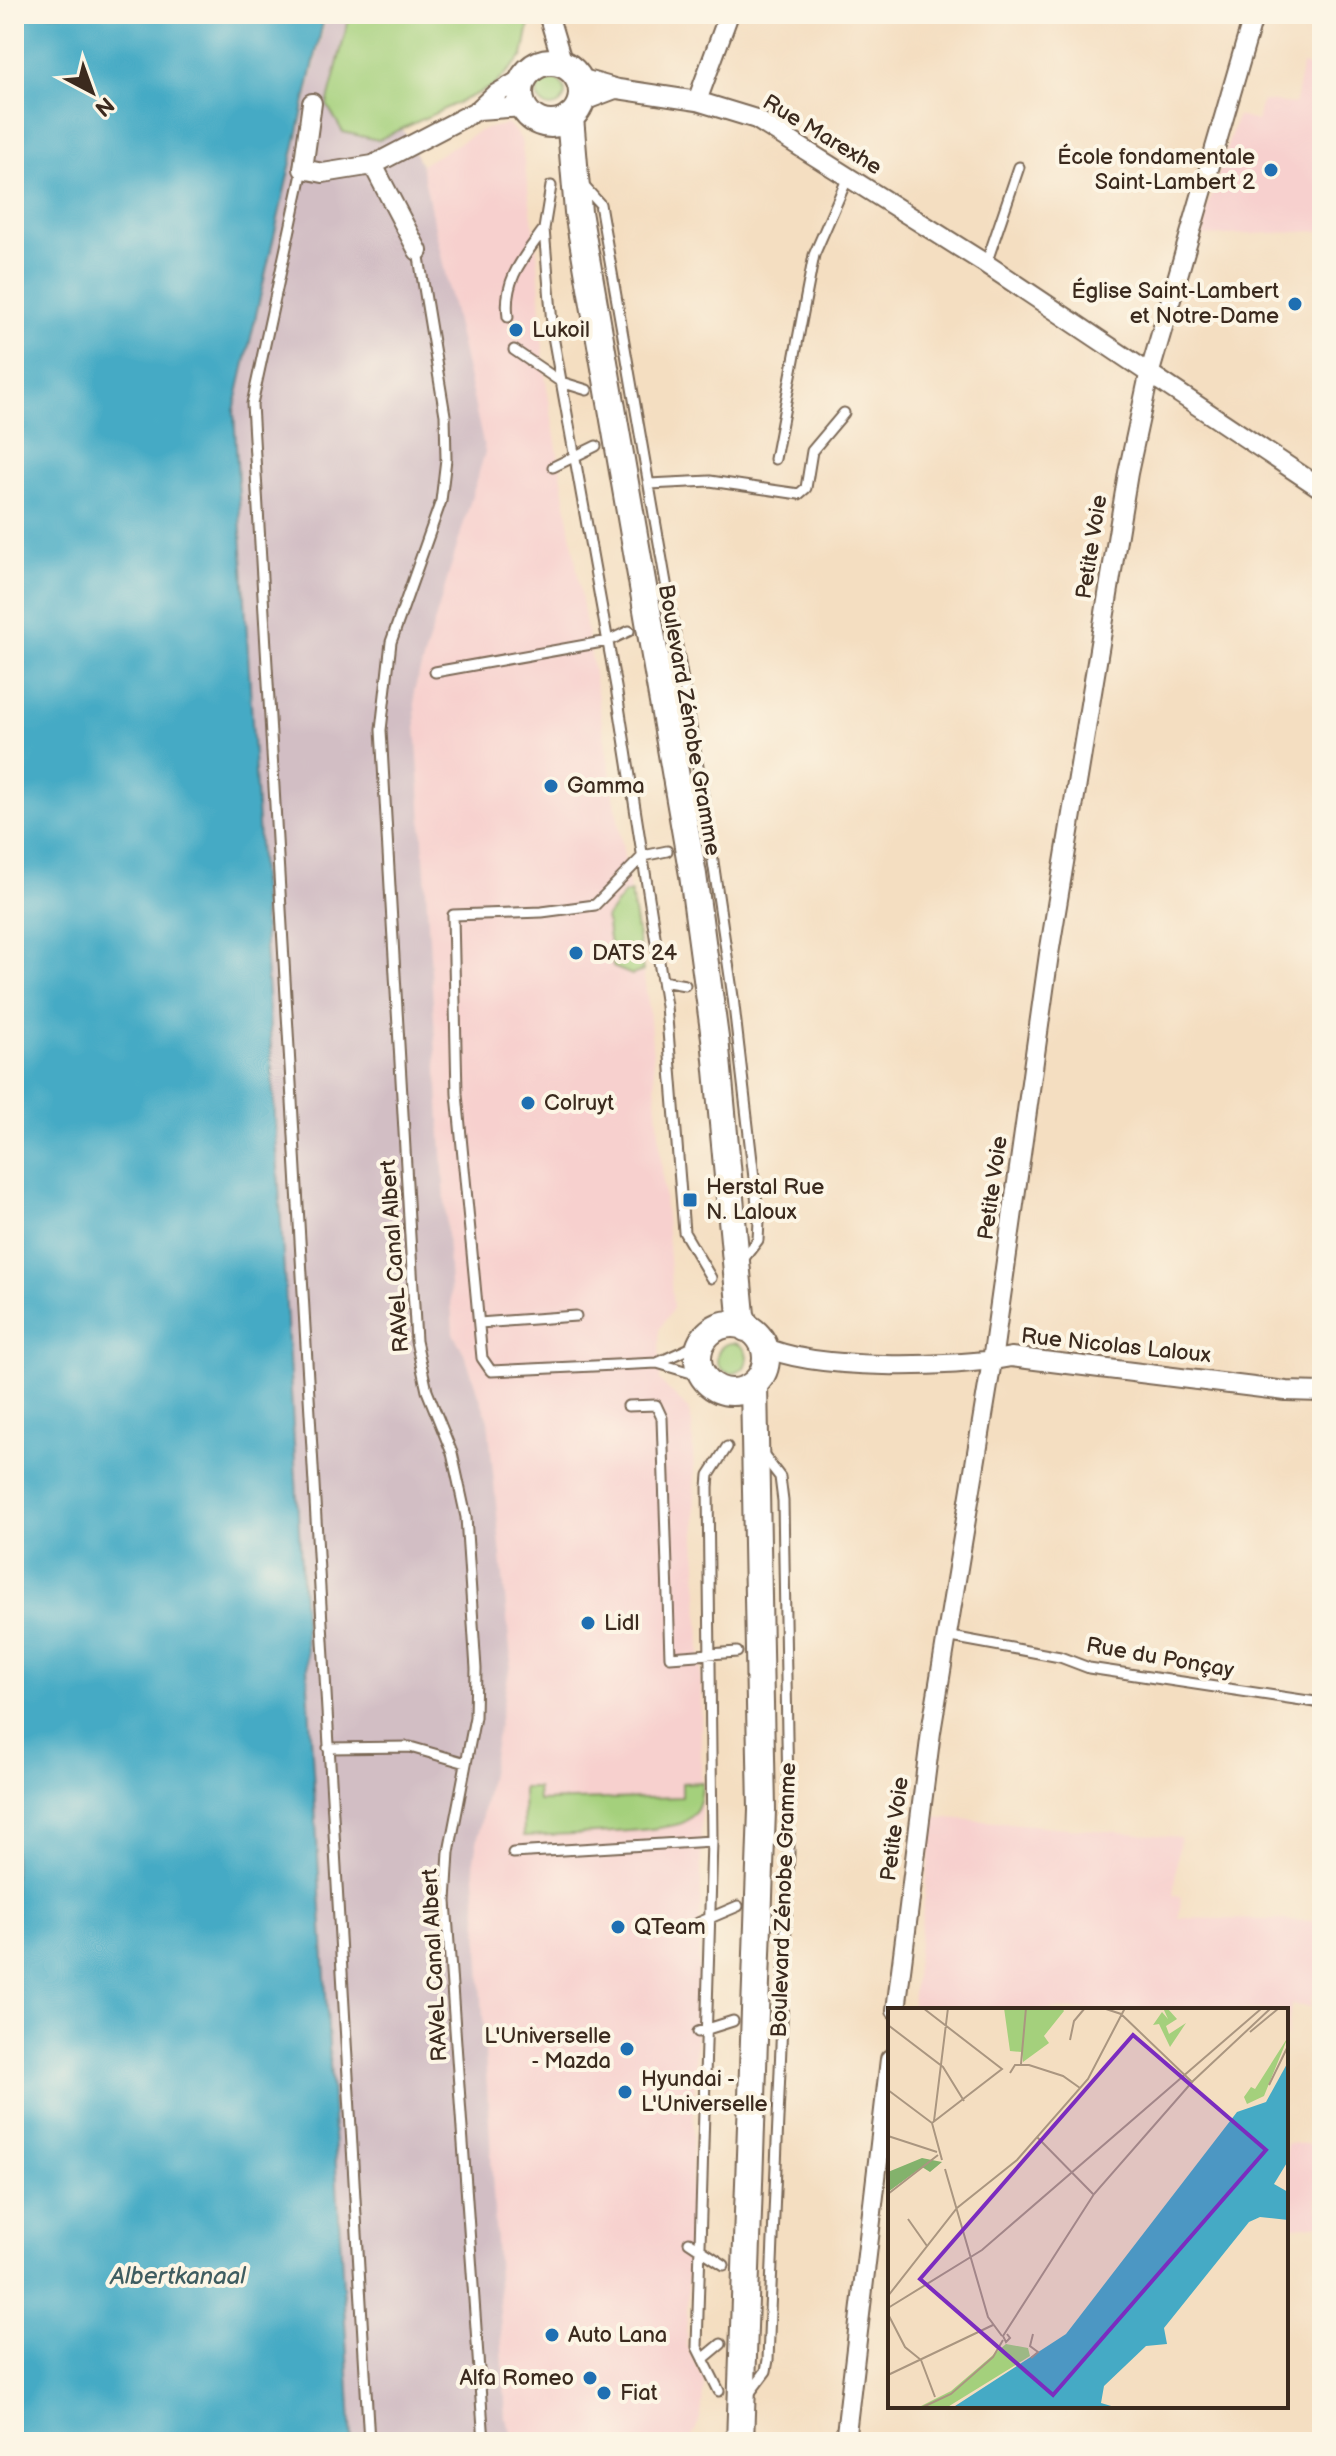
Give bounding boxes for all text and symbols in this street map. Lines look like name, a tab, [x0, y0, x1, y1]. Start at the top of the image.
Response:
north arrow	[52, 52, 132, 132]
street label: Rue Marexhe	[758, 89, 886, 181]
text: N	[89, 90, 119, 122]
place label: École fondamentale Saint-Lambert 2	[1057, 143, 1255, 196]
marker: École fondamentale Saint-Lambert 2	[1262, 161, 1280, 179]
place label: Église Saint-Lambert et Notre-Dame	[1071, 277, 1279, 330]
marker: Église Saint-Lambert et Notre-Dame	[1286, 295, 1304, 313]
place label: Lukoil	[532, 317, 590, 344]
marker: Lukoil	[507, 321, 525, 339]
street label: Petite Voie	[1070, 493, 1114, 601]
street label: Boulevard Zénobe Gramme	[652, 582, 726, 858]
place label: Gamma	[567, 773, 645, 800]
marker: Gamma	[542, 777, 560, 795]
place label: DATS 24	[592, 940, 678, 967]
marker: DATS 24	[567, 944, 585, 962]
place label: Colruyt	[544, 1090, 614, 1117]
marker: Colruyt	[519, 1094, 537, 1112]
street label: Petite Voie	[972, 1134, 1014, 1242]
street label: RAVeL Canal Albert	[375, 1158, 415, 1353]
place label: Herstal Rue N. Laloux	[706, 1174, 824, 1226]
marker: Herstal Rue N. Laloux	[681, 1191, 699, 1209]
street label: Rue Nicolas Laloux	[1020, 1323, 1213, 1369]
place label: Lidl	[604, 1610, 639, 1637]
marker: Lidl	[579, 1614, 597, 1632]
street label: Rue du Ponçay	[1084, 1632, 1236, 1684]
street label: Boulevard Zénobe Gramme	[766, 1762, 802, 2038]
street label: Petite Voie	[875, 1775, 915, 1883]
street label: RAVeL Canal Albert	[416, 1868, 454, 2062]
place label: QTeam	[634, 1914, 706, 1941]
marker: QTeam	[609, 1918, 627, 1936]
inset map	[888, 2008, 1288, 2408]
place label: L'Universelle - Mazda	[484, 2023, 611, 2075]
marker: L'Universelle - Mazda	[618, 2040, 636, 2058]
place label: Hyundai - L'Universelle	[641, 2066, 768, 2118]
marker: Hyundai - L'Universelle	[616, 2083, 634, 2101]
water label: Albertkanaal	[109, 2262, 247, 2291]
place label: Auto Lana	[568, 2322, 667, 2349]
marker: Auto Lana	[543, 2326, 561, 2344]
place label: Alfa Romeo	[459, 2365, 574, 2392]
marker: Alfa Romeo	[581, 2369, 599, 2387]
place label: Fiat	[620, 2380, 658, 2407]
marker: Fiat	[595, 2384, 613, 2402]

